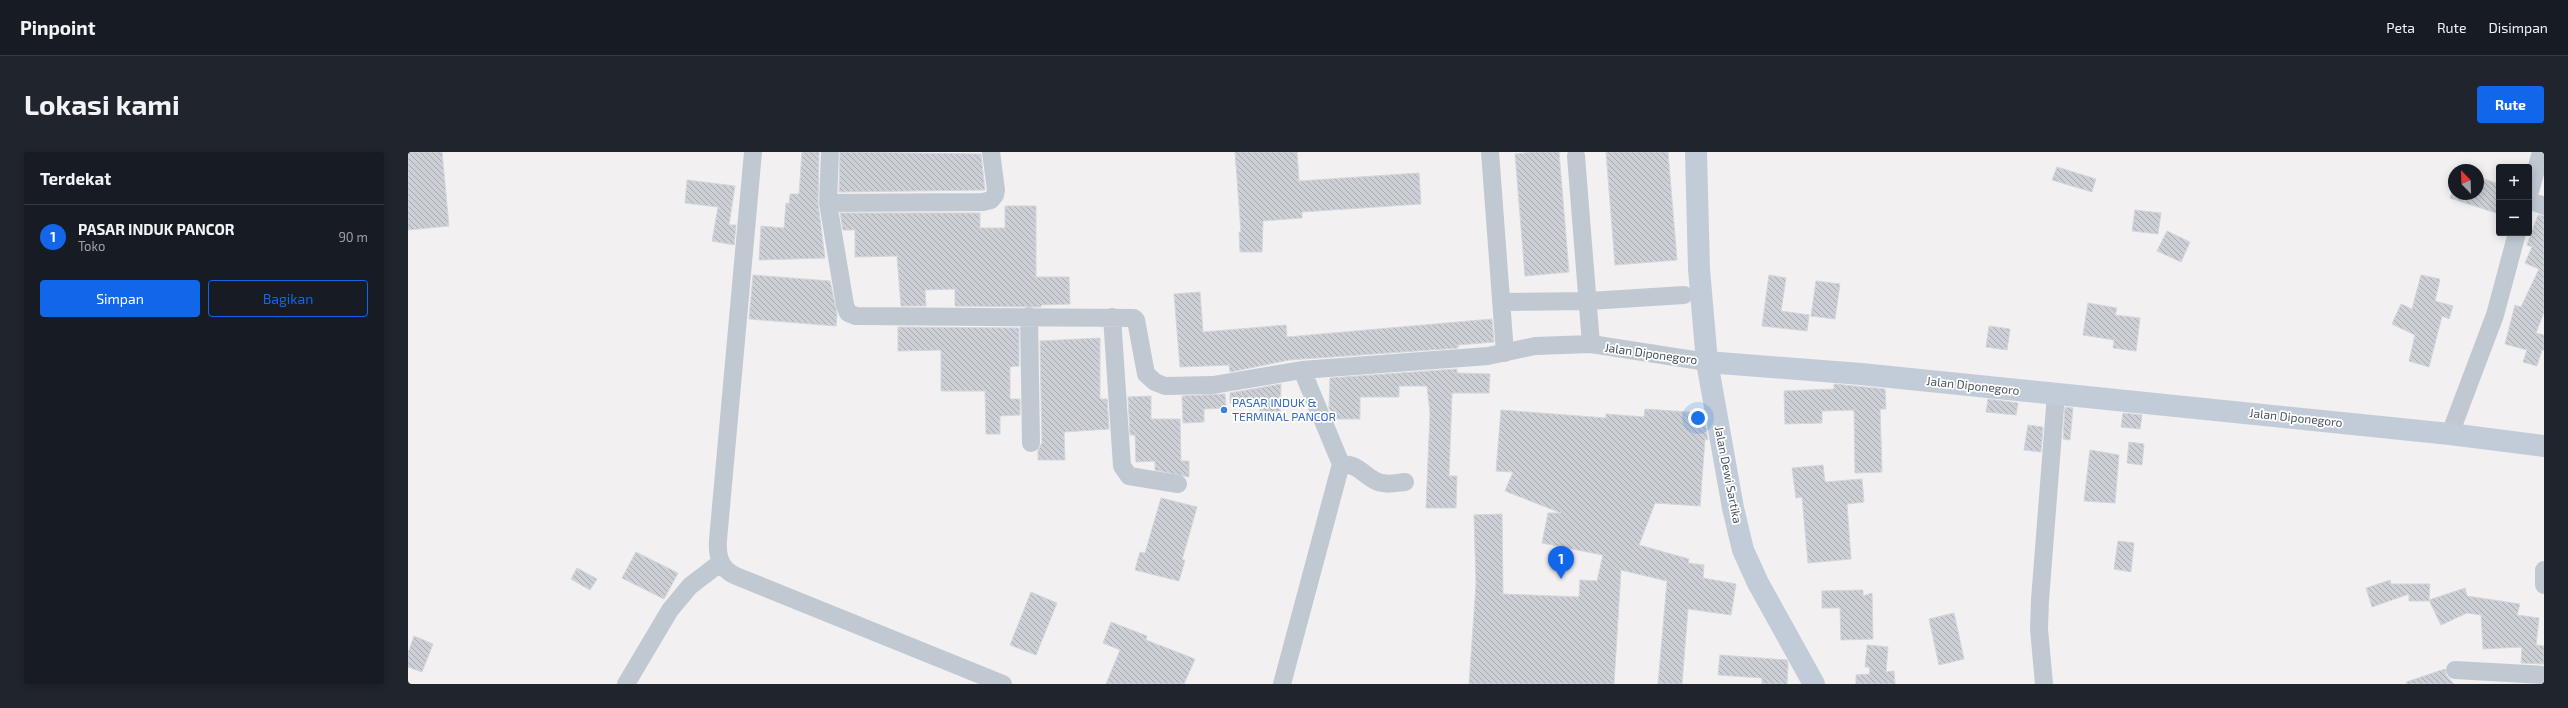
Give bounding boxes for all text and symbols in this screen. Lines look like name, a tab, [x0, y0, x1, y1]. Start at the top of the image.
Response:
text: Pinpoint	[20, 16, 95, 39]
text: Peta	[2386, 19, 2415, 36]
text: Rute	[2437, 19, 2466, 36]
text: Disimpan	[2488, 19, 2548, 36]
button: Rute	[2477, 86, 2544, 123]
text: Lokasi kami	[24, 87, 180, 121]
north arrow	[2448, 164, 2484, 200]
map controls	[2496, 164, 2532, 236]
button: +	[2496, 164, 2532, 200]
text: Terdekat	[40, 168, 111, 188]
button: −	[2496, 200, 2532, 236]
text: PASAR INDUK PANCOR	[78, 220, 235, 238]
text: 1	[50, 229, 56, 245]
text: 90 m	[338, 229, 368, 245]
text: Toko	[78, 238, 105, 254]
button: Simpan	[40, 280, 200, 317]
button: Bagikan	[208, 280, 368, 317]
street label: Jalan Diponegoro	[1604, 340, 1699, 366]
street label: Jalan Diponegoro	[1926, 373, 2021, 397]
place label: PASAR INDUK & TERMINAL PANCOR	[1232, 395, 1336, 423]
marker: PASAR INDUK & TERMINAL PANCOR	[1219, 405, 1229, 415]
street label: Jalan Diponegoro	[2249, 405, 2344, 429]
your location	[1688, 408, 1708, 428]
street label: Jalan Dewi Sartika	[1713, 425, 1745, 525]
pin: 1	[1548, 546, 1574, 579]

